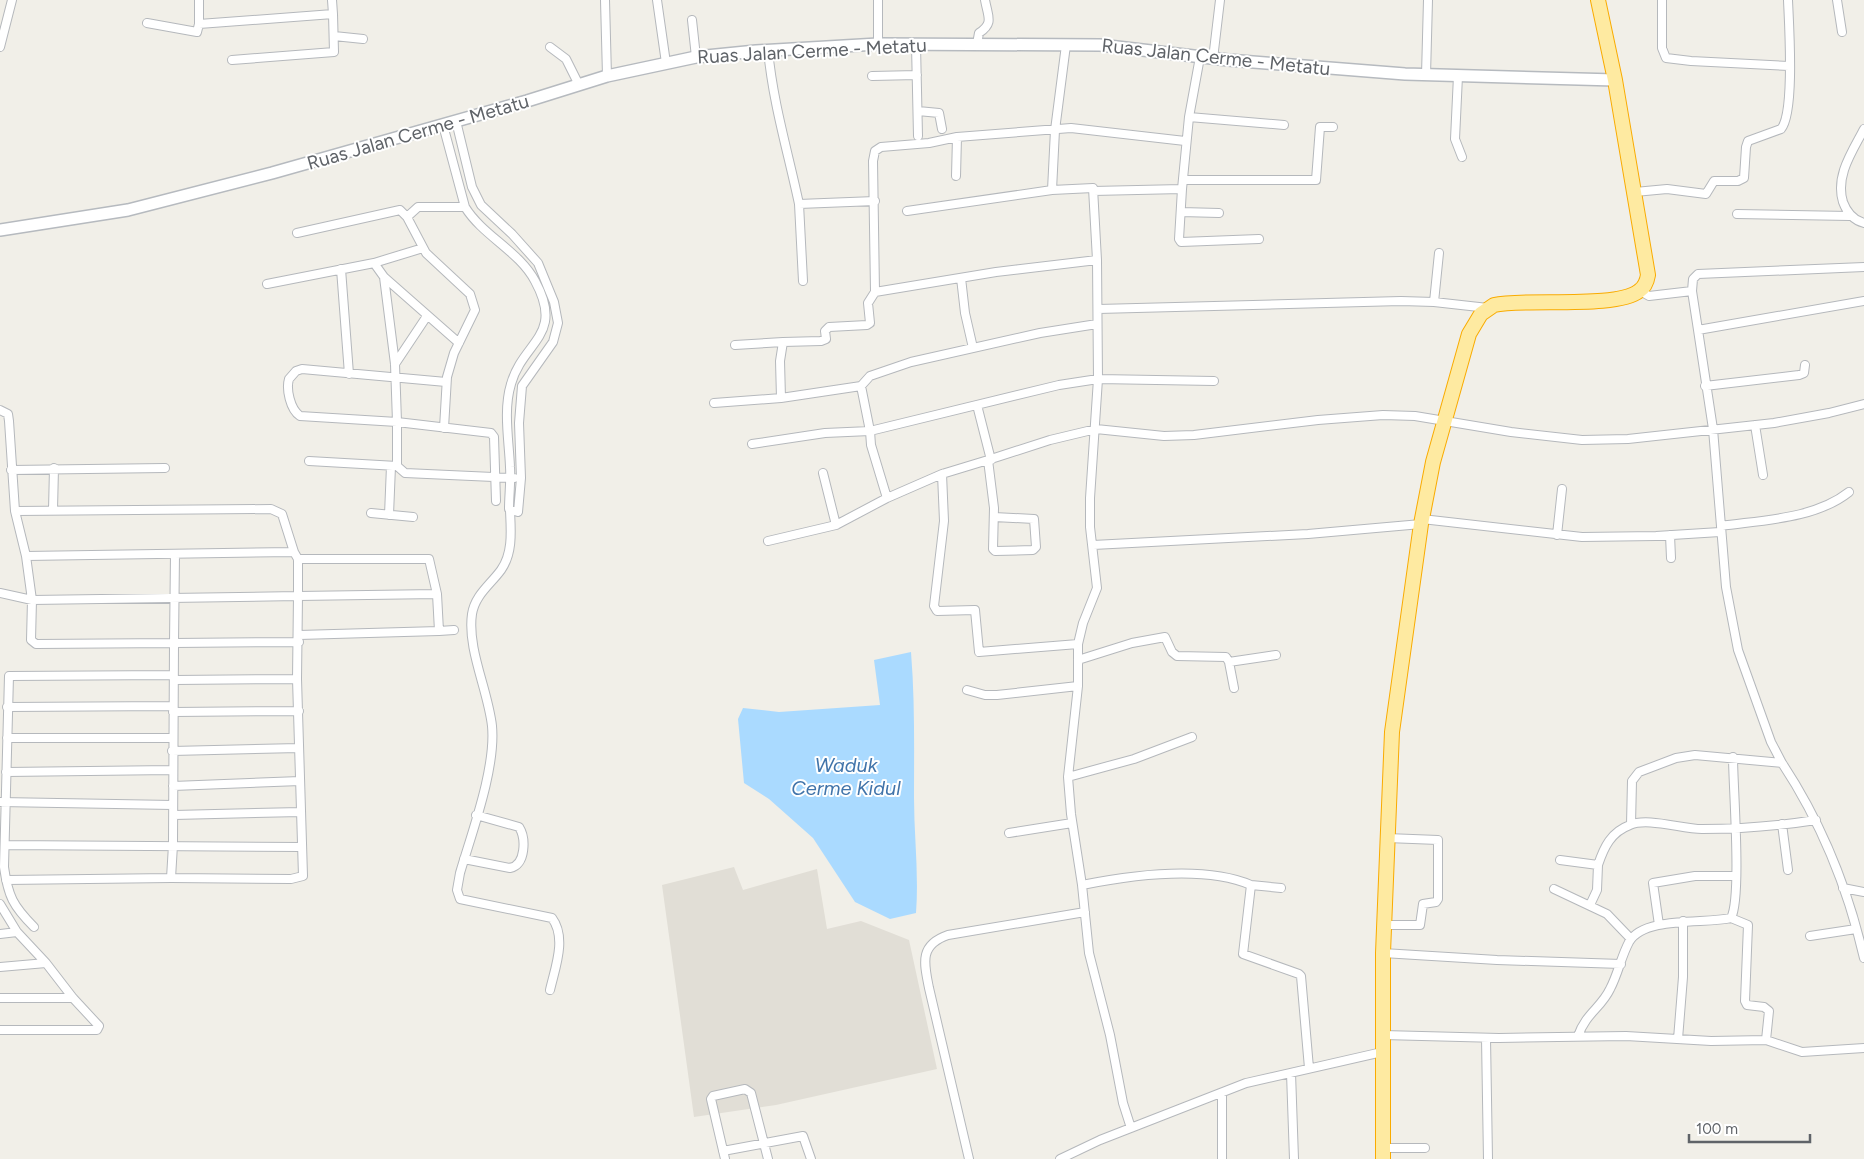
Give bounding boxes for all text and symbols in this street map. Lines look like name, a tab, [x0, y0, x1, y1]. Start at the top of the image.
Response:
street label: Ruas Jalan Cerme - Metatu	[697, 34, 927, 68]
street label: Ruas Jalan Cerme - Metatu	[1101, 34, 1331, 80]
street label: Ruas Jalan Cerme - Metatu	[304, 89, 532, 175]
water label: Waduk Cerme Kidul	[791, 753, 901, 800]
scale bar	[1689, 1112, 1810, 1144]
text: 100 m	[1696, 1120, 1738, 1138]

